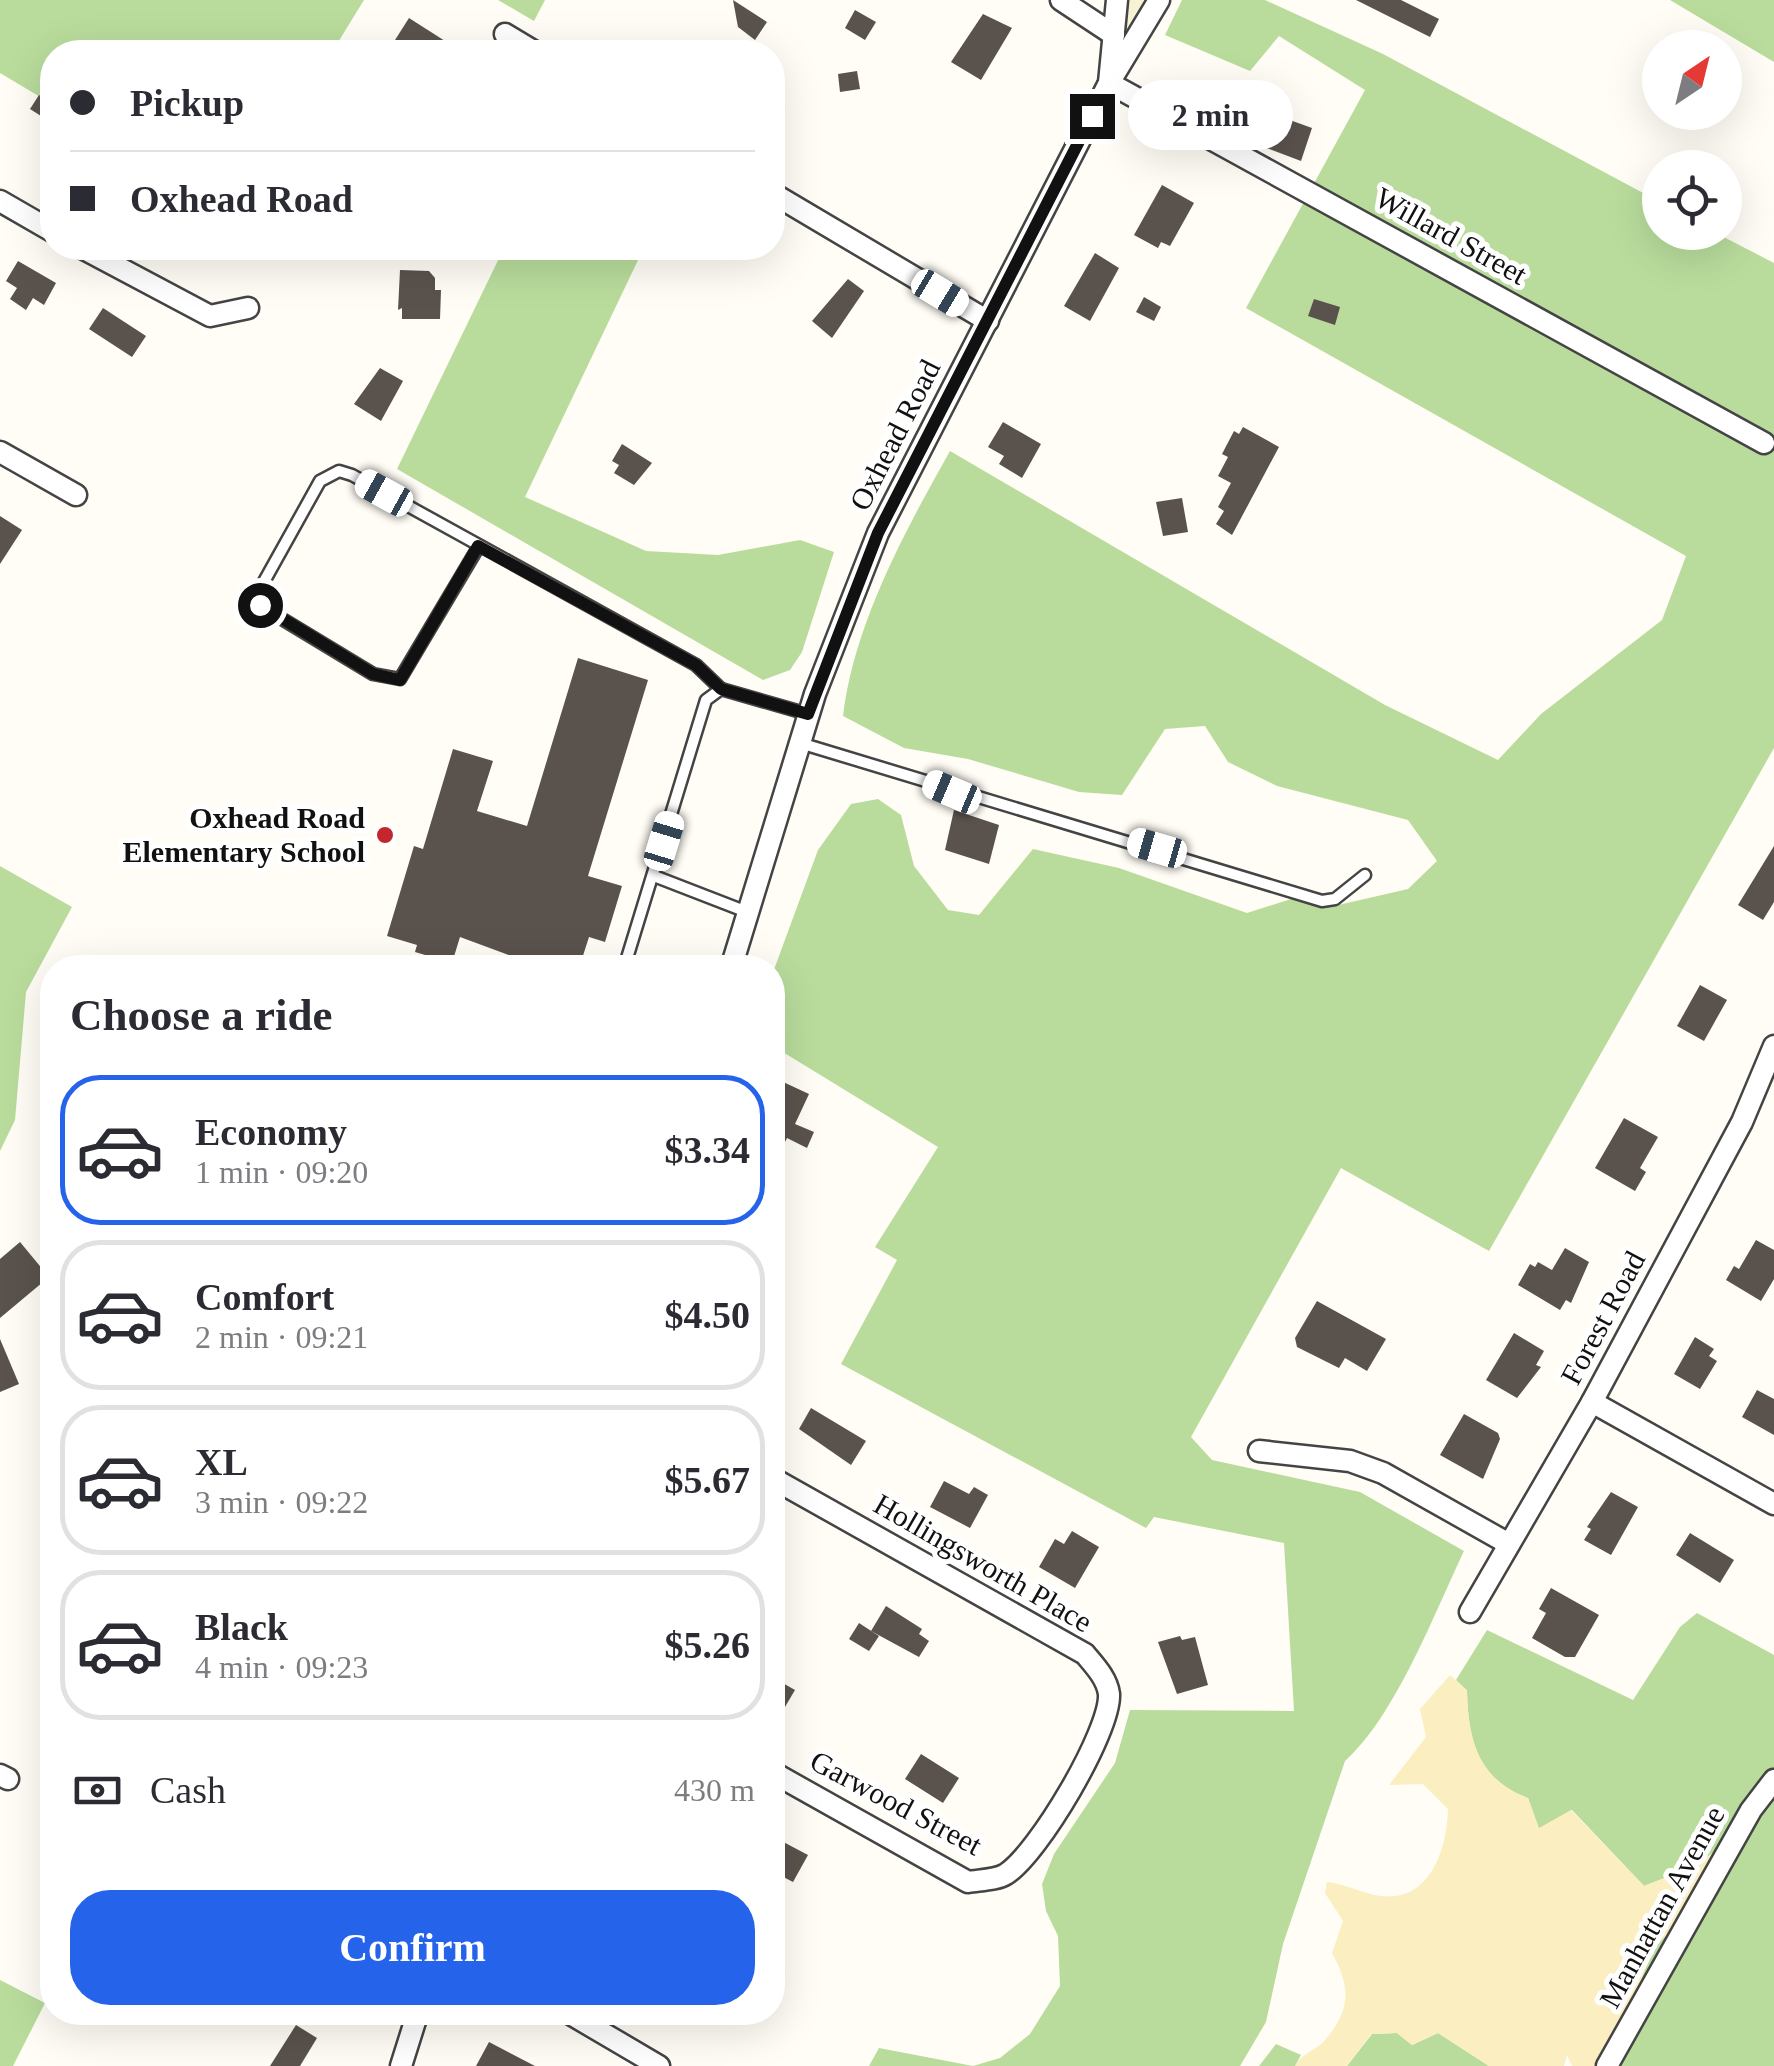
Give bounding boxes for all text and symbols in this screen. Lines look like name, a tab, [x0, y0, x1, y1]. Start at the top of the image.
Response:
north arrow	[1642, 30, 1742, 130]
map controls	[1642, 30, 1742, 250]
callout: 2 min	[1127, 81, 1292, 151]
text: Pickup	[130, 82, 244, 124]
route end	[1070, 94, 1115, 139]
text: 2 min	[1172, 97, 1249, 133]
button: locate	[1642, 150, 1742, 250]
text: Oxhead Road	[130, 178, 353, 220]
street label: Willard Street	[1370, 180, 1533, 291]
car	[907, 265, 973, 321]
street label: Oxhead Road	[843, 354, 947, 515]
car	[350, 465, 418, 521]
route start	[238, 583, 283, 628]
car	[919, 766, 985, 818]
place label: Oxhead Road Elementary School	[123, 801, 365, 868]
car	[641, 808, 687, 874]
marker: Oxhead Road Elementary School	[374, 824, 396, 846]
car	[1124, 825, 1190, 871]
text: Choose a ride	[70, 990, 333, 1040]
icon: car	[75, 1105, 165, 1195]
text: Economy	[195, 1111, 347, 1153]
text: $3.34	[665, 1129, 750, 1171]
text: 1 min · 09:20	[195, 1154, 368, 1190]
street label: Forest Road	[1554, 1246, 1651, 1390]
icon: car	[75, 1270, 165, 1360]
text: Comfort	[195, 1276, 334, 1318]
text: $4.50	[665, 1294, 750, 1336]
text: 2 min · 09:21	[195, 1319, 368, 1355]
icon: car	[75, 1435, 165, 1525]
text: XL	[195, 1441, 248, 1483]
text: $5.67	[665, 1459, 750, 1501]
text: 3 min · 09:22	[195, 1484, 368, 1520]
street label: Hollingsworth Place	[869, 1487, 1098, 1638]
icon: car	[75, 1600, 165, 1690]
text: Black	[195, 1606, 288, 1648]
text: $5.26	[665, 1624, 750, 1666]
text: 4 min · 09:23	[195, 1649, 368, 1685]
street label: Garwood Street	[805, 1744, 988, 1862]
icon: cash	[70, 1763, 125, 1818]
text: Cash	[150, 1769, 226, 1811]
text: 430 m	[674, 1772, 755, 1808]
street label: Manhattan Avenue	[1593, 1800, 1731, 2013]
button: Confirm	[70, 1890, 755, 2005]

